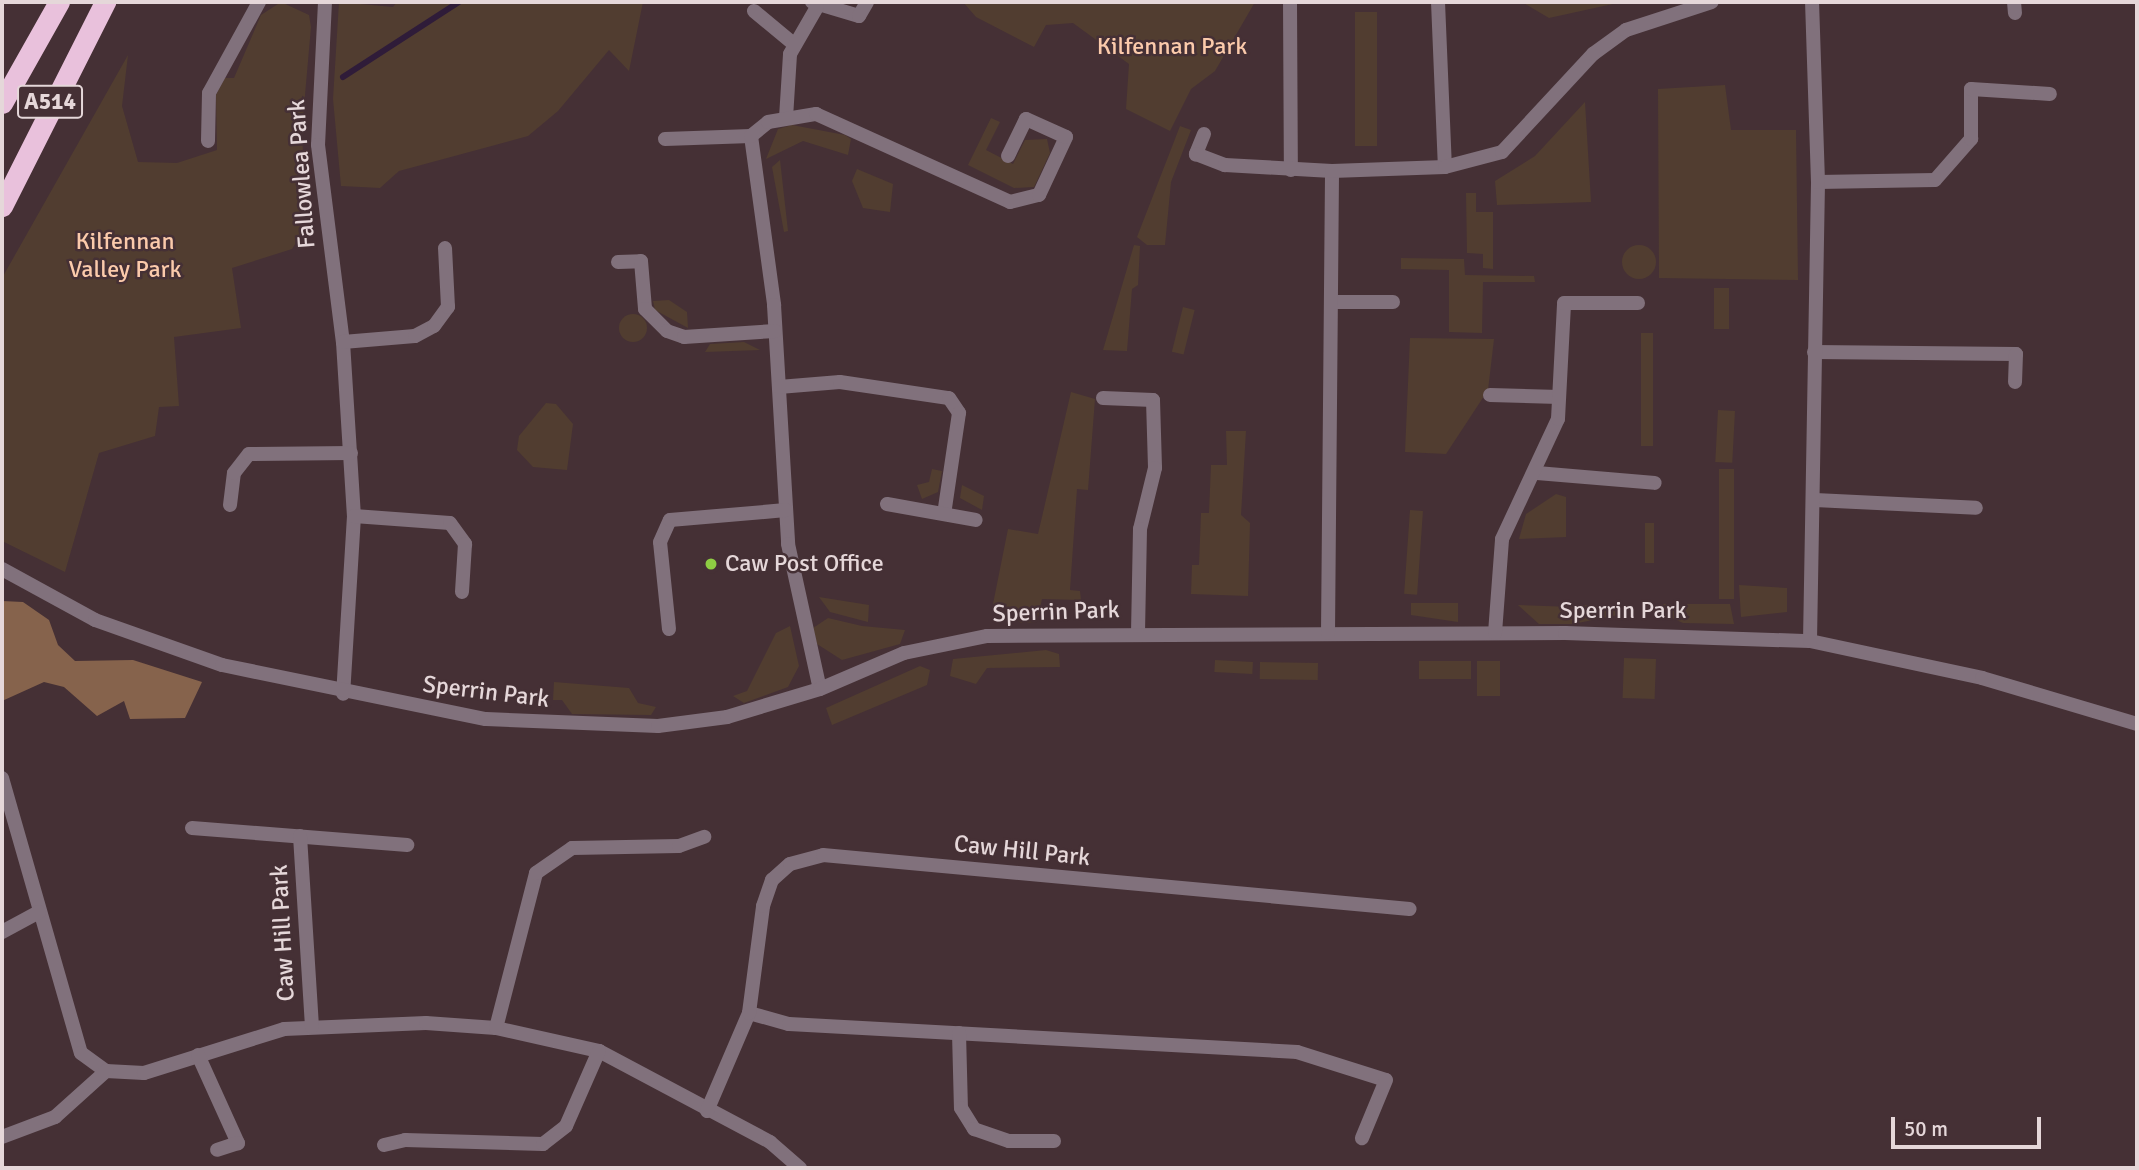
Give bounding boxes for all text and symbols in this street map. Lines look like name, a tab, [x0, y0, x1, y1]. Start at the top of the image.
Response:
park label: Kilfennan Park	[1097, 33, 1247, 61]
road number: A514	[17, 82, 83, 122]
street label: Fallowlea Park	[282, 98, 322, 250]
park label: Kilfennan Valley Park	[69, 228, 181, 284]
place label: Caw Post Office	[725, 550, 884, 578]
marker: Caw Post Office	[703, 556, 719, 572]
street label: Sperrin Park	[992, 595, 1120, 629]
street label: Sperrin Park	[1559, 597, 1687, 625]
street label: Sperrin Park	[421, 670, 551, 714]
street label: Caw Hill Park	[952, 830, 1092, 872]
street label: Caw Hill Park	[265, 864, 301, 1002]
scale bar	[1894, 1104, 2044, 1148]
text: 50 m	[1904, 1116, 1948, 1142]

